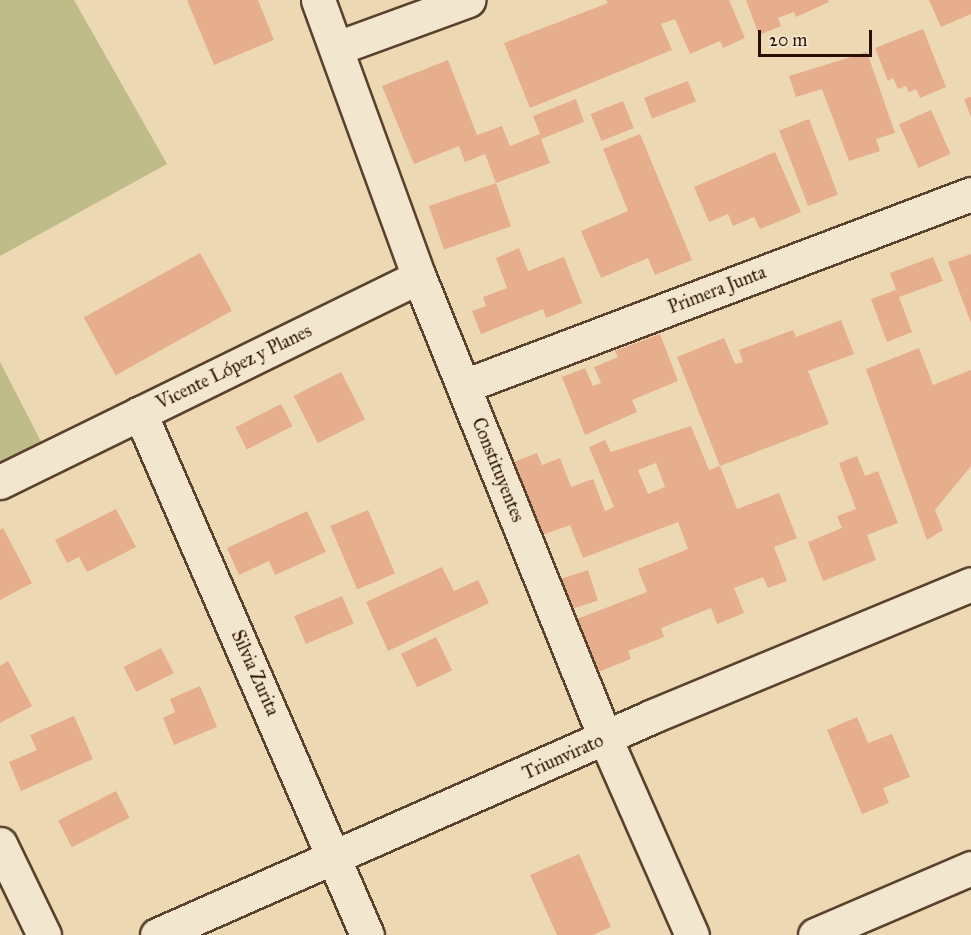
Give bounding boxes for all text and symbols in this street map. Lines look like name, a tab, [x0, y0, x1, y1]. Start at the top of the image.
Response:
scale bar	[761, 18, 875, 56]
text: 20 m	[769, 29, 807, 51]
street label: Primera Junta	[665, 261, 769, 319]
street label: Vicente López y Planes	[153, 320, 315, 414]
street label: Constituyentes	[467, 415, 529, 525]
street label: Silvia Zurita	[227, 627, 283, 719]
street label: Triunvirato	[519, 730, 607, 784]

